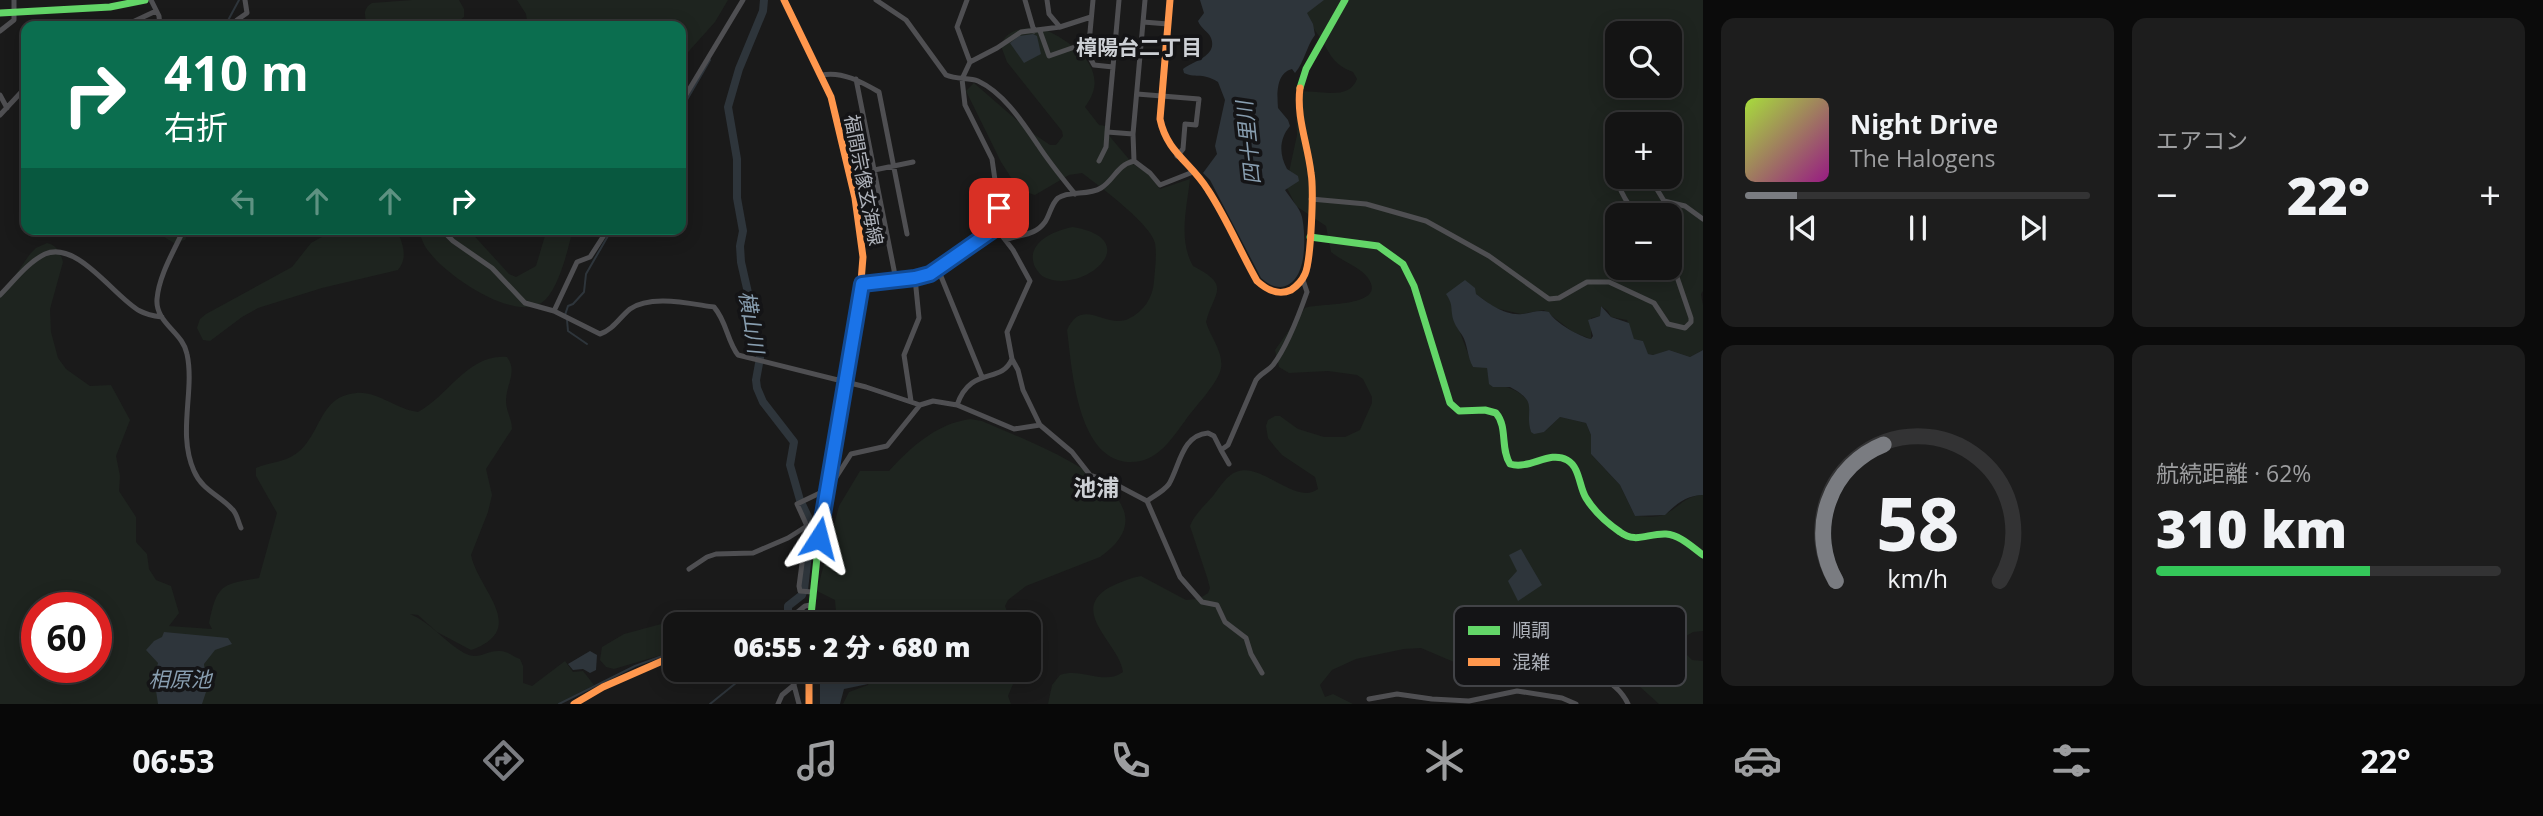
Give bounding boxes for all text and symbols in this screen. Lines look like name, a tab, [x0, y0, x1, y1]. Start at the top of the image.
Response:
map controls	[1605, 21, 1682, 280]
button: search	[1605, 21, 1682, 98]
district label: 樟陽台二丁目	[1076, 33, 1202, 61]
text: 410 m	[164, 39, 309, 105]
icon: right	[49, 49, 140, 140]
water label: 四十里川	[1229, 98, 1266, 186]
text: 右折	[164, 105, 228, 148]
text: Night Drive	[1850, 106, 1998, 142]
street label: 福間宗像玄海線	[839, 112, 889, 248]
button: +	[1605, 112, 1682, 189]
text: エアコン	[2156, 124, 2248, 156]
text: The Halogens	[1850, 142, 1996, 174]
text: 22°	[2287, 159, 2370, 230]
text: −	[2156, 168, 2178, 220]
text: +	[2479, 168, 2501, 220]
pin	[969, 178, 1029, 238]
icon: left	[225, 182, 263, 220]
icon: ahead	[298, 182, 336, 220]
icon: ahead	[371, 182, 409, 220]
icon: right	[444, 182, 482, 220]
icon: arrive	[980, 189, 1018, 227]
button: −	[1605, 203, 1682, 280]
icon: previous	[1784, 209, 1822, 247]
icon: pause	[1899, 209, 1937, 247]
icon: next	[2014, 209, 2052, 247]
water label: 横山川	[733, 289, 771, 357]
text: 航続距離 · 62%	[2156, 457, 2311, 489]
district label: 池浦	[1073, 471, 1119, 503]
text: 58	[1876, 474, 1959, 573]
text: 310 km	[2156, 492, 2347, 563]
position arrow	[782, 501, 856, 575]
text: km/h	[1887, 561, 1948, 595]
speed limit sign: 60	[21, 592, 112, 683]
legend	[1454, 606, 1686, 686]
text: 順調	[1512, 617, 1550, 643]
text: 06:55 · 2 分 · 680 m	[734, 629, 970, 665]
text: 混雑	[1512, 649, 1550, 675]
water label: 相原池	[149, 665, 213, 693]
icon: directions	[479, 736, 528, 785]
icon: music	[793, 736, 842, 785]
icon: phone	[1106, 736, 1155, 785]
icon: climate	[1420, 736, 1469, 785]
icon: car	[1733, 736, 1782, 785]
icon: filters	[2047, 736, 2096, 785]
text: 06:53	[132, 739, 215, 782]
text: 22°	[2360, 739, 2411, 782]

